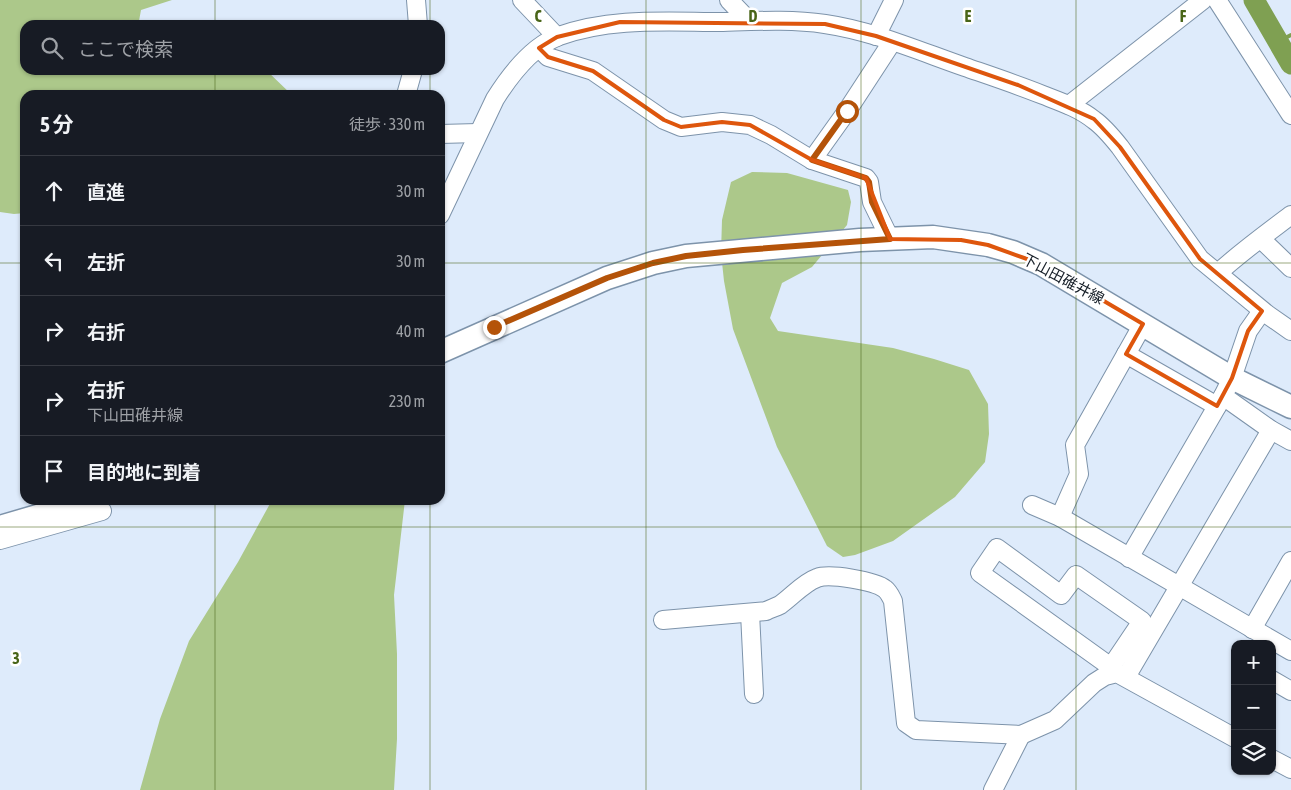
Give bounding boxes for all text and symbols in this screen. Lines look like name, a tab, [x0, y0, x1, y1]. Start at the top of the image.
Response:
text: C	[534, 7, 542, 25]
text: D	[749, 7, 758, 25]
text: E	[965, 7, 972, 25]
text: F	[1180, 7, 1187, 25]
search box	[20, 20, 445, 75]
icon: search	[38, 34, 66, 62]
text: ここで検索	[78, 38, 173, 60]
route start	[836, 100, 859, 123]
text: 5 分	[40, 112, 74, 136]
text: 徒歩 · 330 m	[349, 115, 425, 133]
icon: ahead	[40, 177, 68, 205]
text: 直進	[87, 181, 125, 203]
text: 30 m	[396, 182, 425, 200]
icon: left	[40, 247, 68, 275]
street label: 下山田碓井線	[1020, 250, 1107, 307]
text: 左折	[87, 251, 125, 273]
text: 30 m	[396, 252, 425, 270]
route end	[483, 316, 506, 339]
icon: right	[40, 317, 68, 345]
text: 右折	[87, 321, 125, 343]
text: 40 m	[396, 322, 425, 340]
text: 右折	[87, 379, 125, 401]
icon: right	[40, 387, 68, 415]
text: 230 m	[389, 392, 425, 410]
text: 下山田碓井線	[87, 406, 183, 424]
icon: arrive	[40, 457, 68, 485]
text: 目的地に到着	[87, 461, 201, 483]
map controls	[1231, 640, 1276, 775]
button: +	[1231, 640, 1276, 685]
text: 3	[12, 649, 20, 667]
button: −	[1231, 685, 1276, 730]
button: layers	[1231, 730, 1276, 775]

